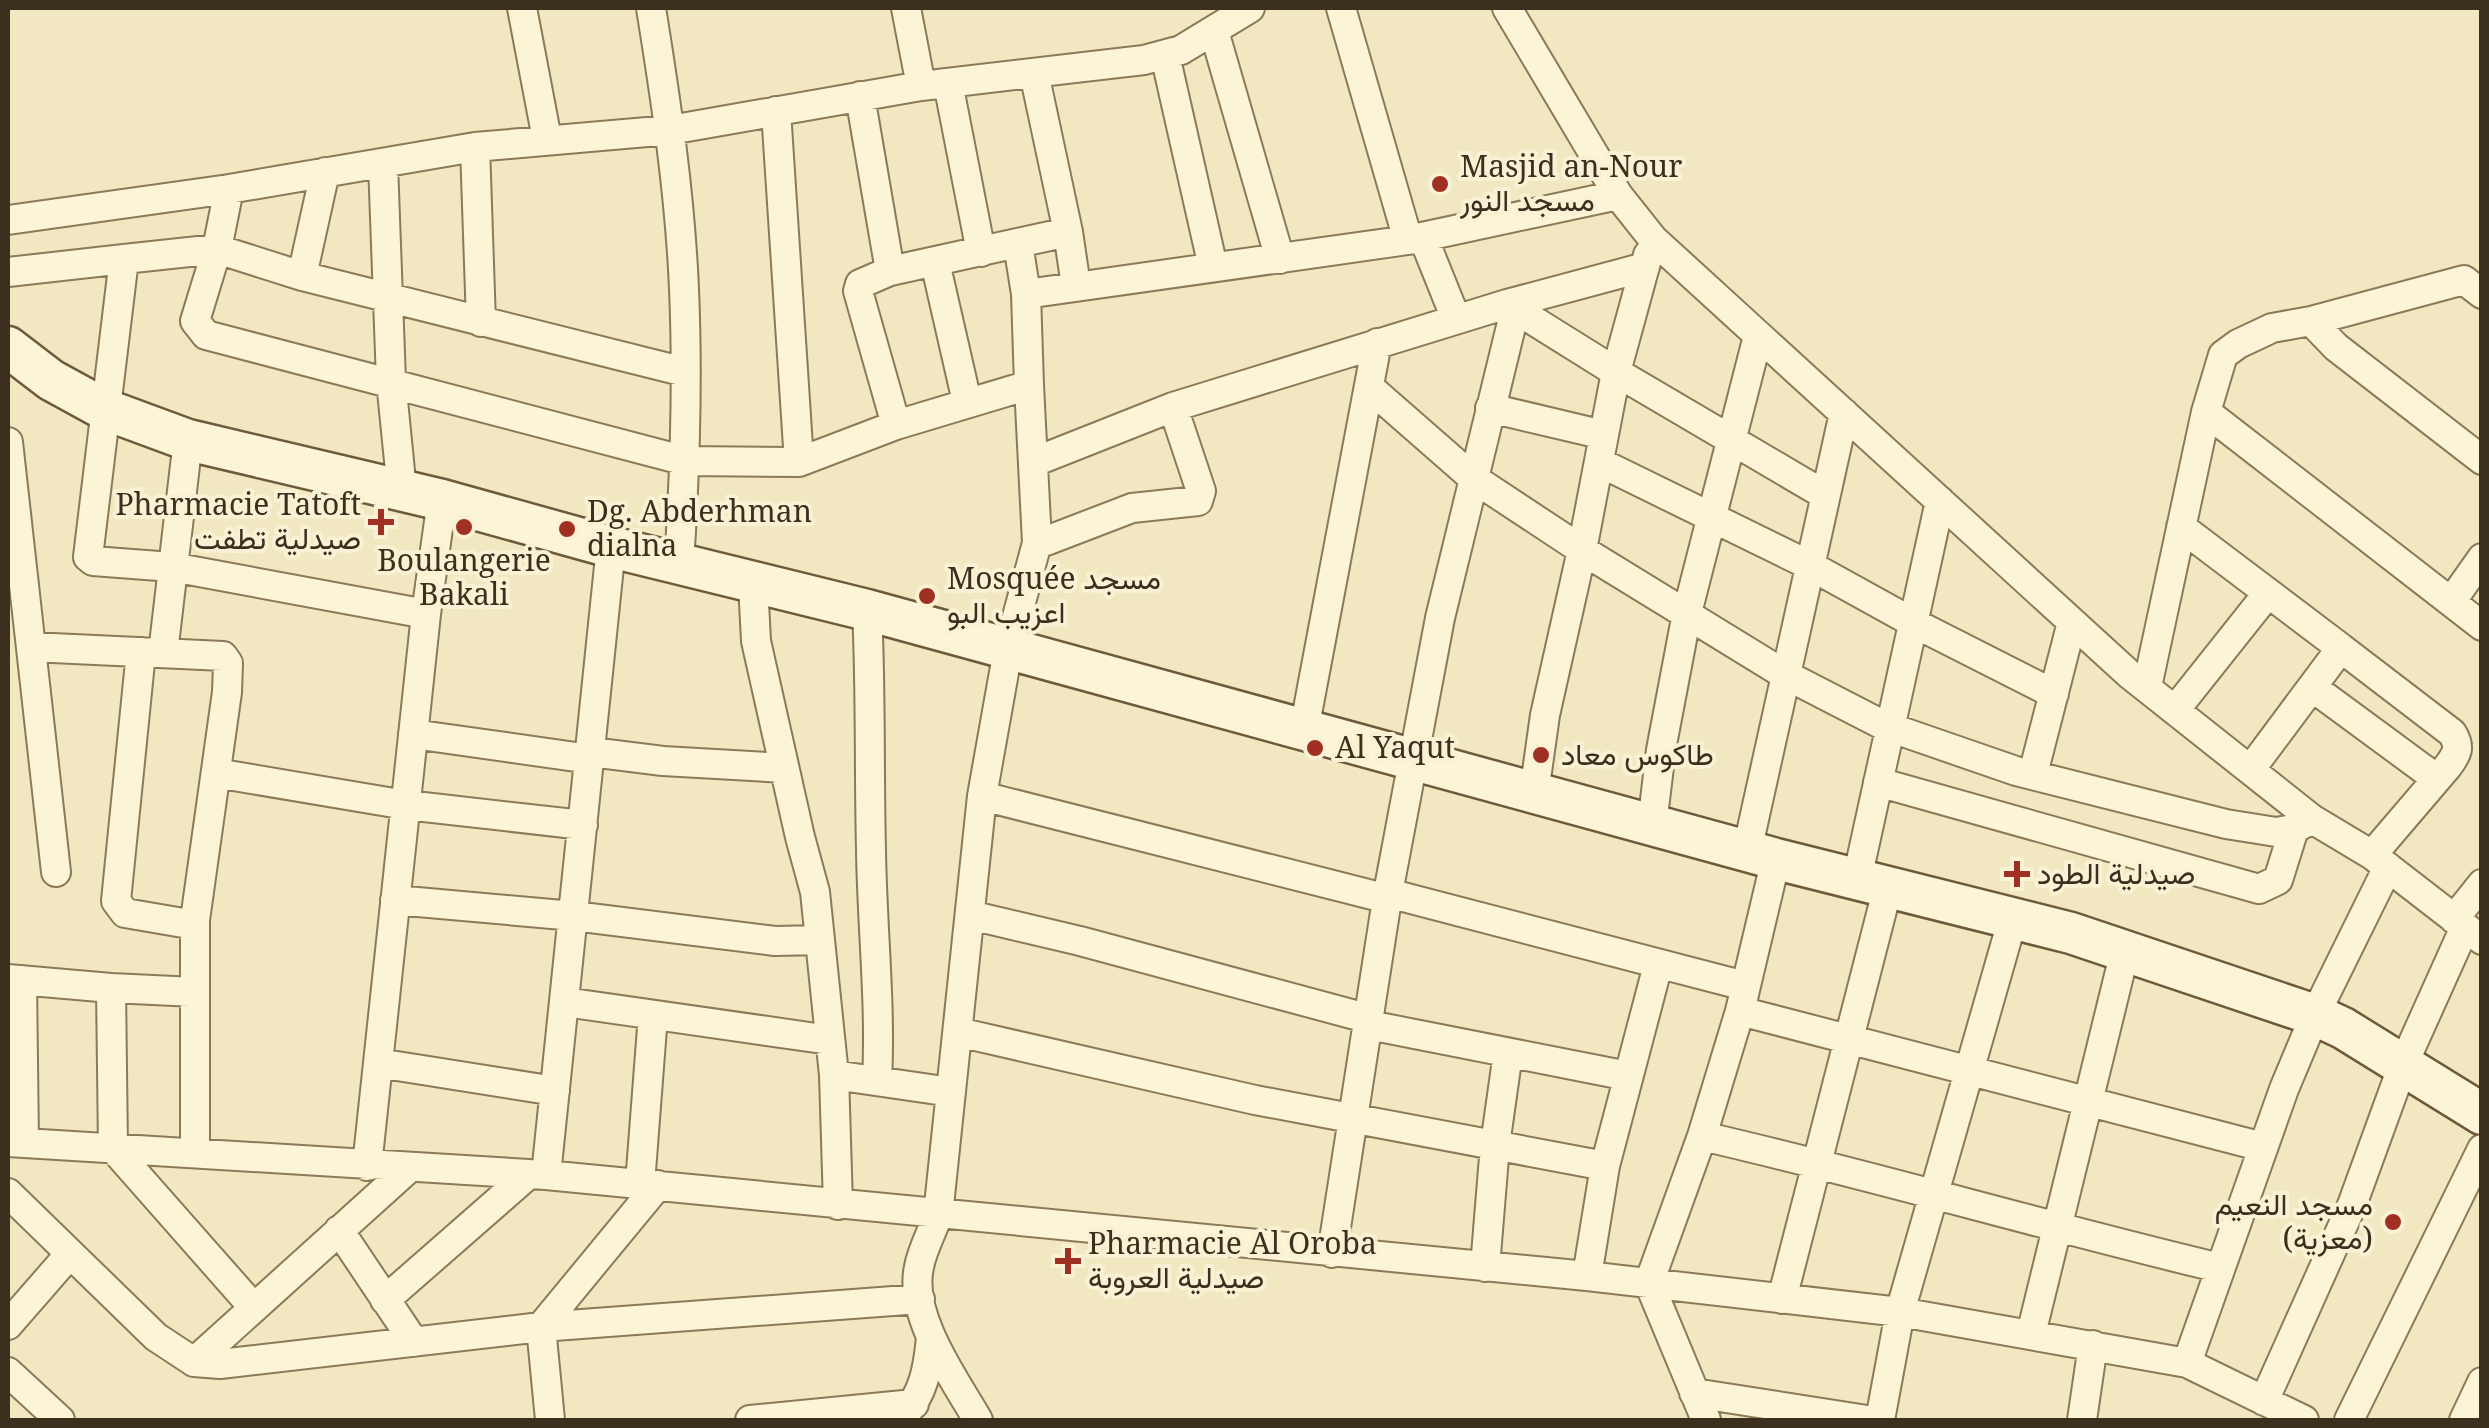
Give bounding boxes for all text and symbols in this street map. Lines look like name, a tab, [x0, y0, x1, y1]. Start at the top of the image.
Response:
place label: Masjid an-Nour مسجد النور	[1459, 145, 1682, 220]
marker: Masjid an-Nour مسجد النور	[1429, 173, 1451, 195]
place label: Pharmacie Tatoft صيدلية تطفت	[115, 483, 361, 558]
place label: Dg. Abderhman dialna	[587, 490, 812, 565]
marker: Pharmacie Tatoft صيدلية تطفت	[370, 511, 392, 533]
marker: Boulangerie Bakali	[453, 516, 475, 538]
marker: Dg. Abderhman dialna	[556, 518, 578, 540]
place label: Boulangerie Bakali	[377, 539, 551, 614]
place label: Mosquée مسجد اعزيب البو	[947, 557, 1161, 632]
marker: Mosquée مسجد اعزيب البو	[916, 585, 938, 607]
place label: Al Yaqut	[1335, 726, 1455, 767]
place label: طاكوس معاد	[1561, 733, 1714, 774]
marker: Al Yaqut	[1304, 737, 1326, 759]
marker: طاكوس معاد	[1530, 744, 1552, 766]
place label: صيدلية الطود	[2037, 852, 2195, 893]
marker: صيدلية الطود	[2006, 863, 2028, 885]
place label: مسجد النعيم (معزية)	[2215, 1183, 2373, 1258]
marker: مسجد النعيم (معزية)	[2382, 1211, 2404, 1233]
place label: Pharmacie Al Oroba صيدلية العروبة	[1088, 1222, 1377, 1297]
marker: Pharmacie Al Oroba صيدلية العروبة	[1057, 1250, 1079, 1272]

